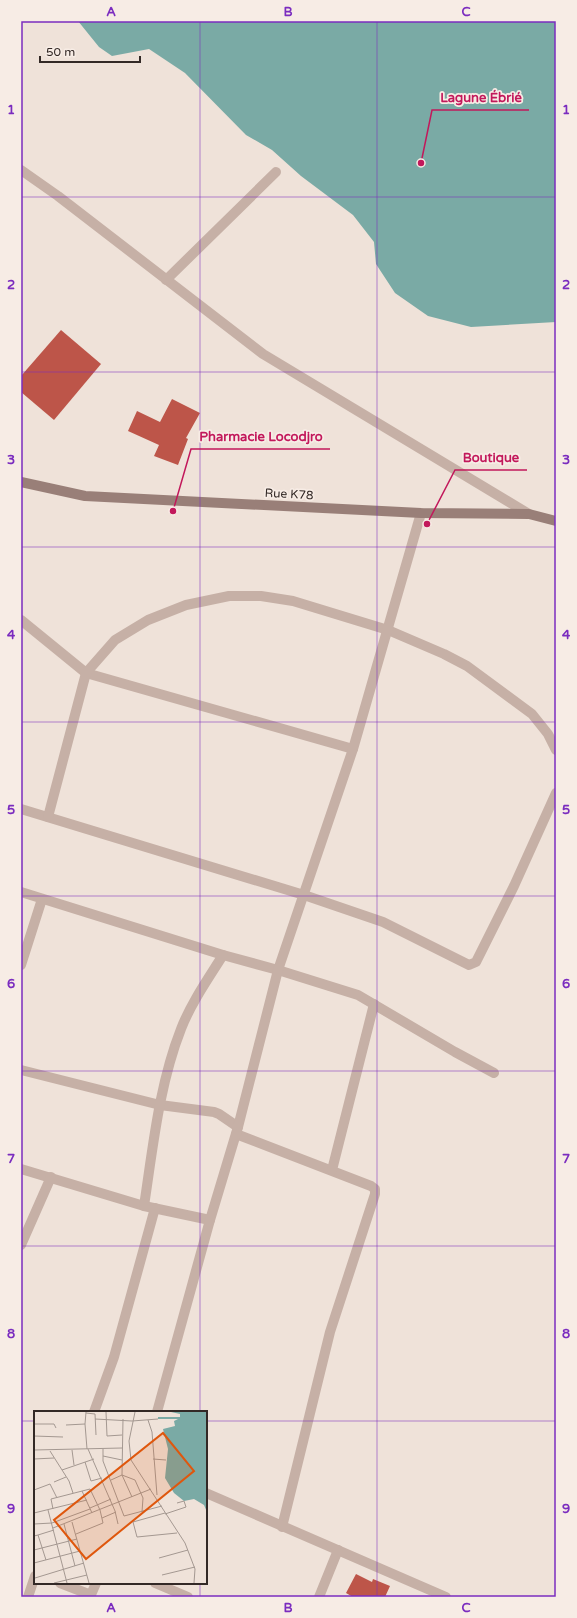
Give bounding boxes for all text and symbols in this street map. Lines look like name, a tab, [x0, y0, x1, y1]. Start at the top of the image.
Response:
text: A	[106, 4, 116, 20]
text: B	[283, 4, 293, 20]
text: C	[461, 4, 471, 20]
scale bar	[40, 38, 140, 64]
text: 50 m	[46, 45, 75, 59]
callout: Lagune Ébrié	[432, 85, 529, 110]
text: Lagune Ébrié	[440, 89, 522, 106]
text: 1	[7, 102, 15, 118]
text: 1	[562, 102, 570, 118]
text: 2	[7, 277, 15, 293]
text: 2	[562, 277, 570, 293]
callout: Pharmacie Locodjro	[191, 424, 330, 449]
text: Pharmacie Locodjro	[199, 429, 323, 445]
callout: Boutique	[455, 445, 527, 470]
text: Boutique	[463, 450, 520, 466]
text: 3	[7, 452, 15, 468]
text: 3	[562, 452, 570, 468]
street label: Rue K78	[264, 486, 314, 502]
text: 4	[7, 627, 16, 643]
text: 4	[562, 627, 571, 643]
text: 5	[7, 802, 15, 818]
text: 5	[562, 802, 570, 818]
text: 6	[7, 976, 15, 992]
text: 6	[562, 976, 570, 992]
text: 7	[7, 1151, 15, 1167]
text: 7	[562, 1151, 570, 1167]
text: 8	[7, 1326, 15, 1342]
text: 8	[562, 1326, 570, 1342]
inset map	[34, 1411, 207, 1584]
text: 9	[7, 1501, 15, 1517]
text: 9	[562, 1501, 570, 1517]
text: A	[106, 1600, 116, 1616]
text: B	[283, 1600, 293, 1616]
text: C	[461, 1600, 471, 1616]

